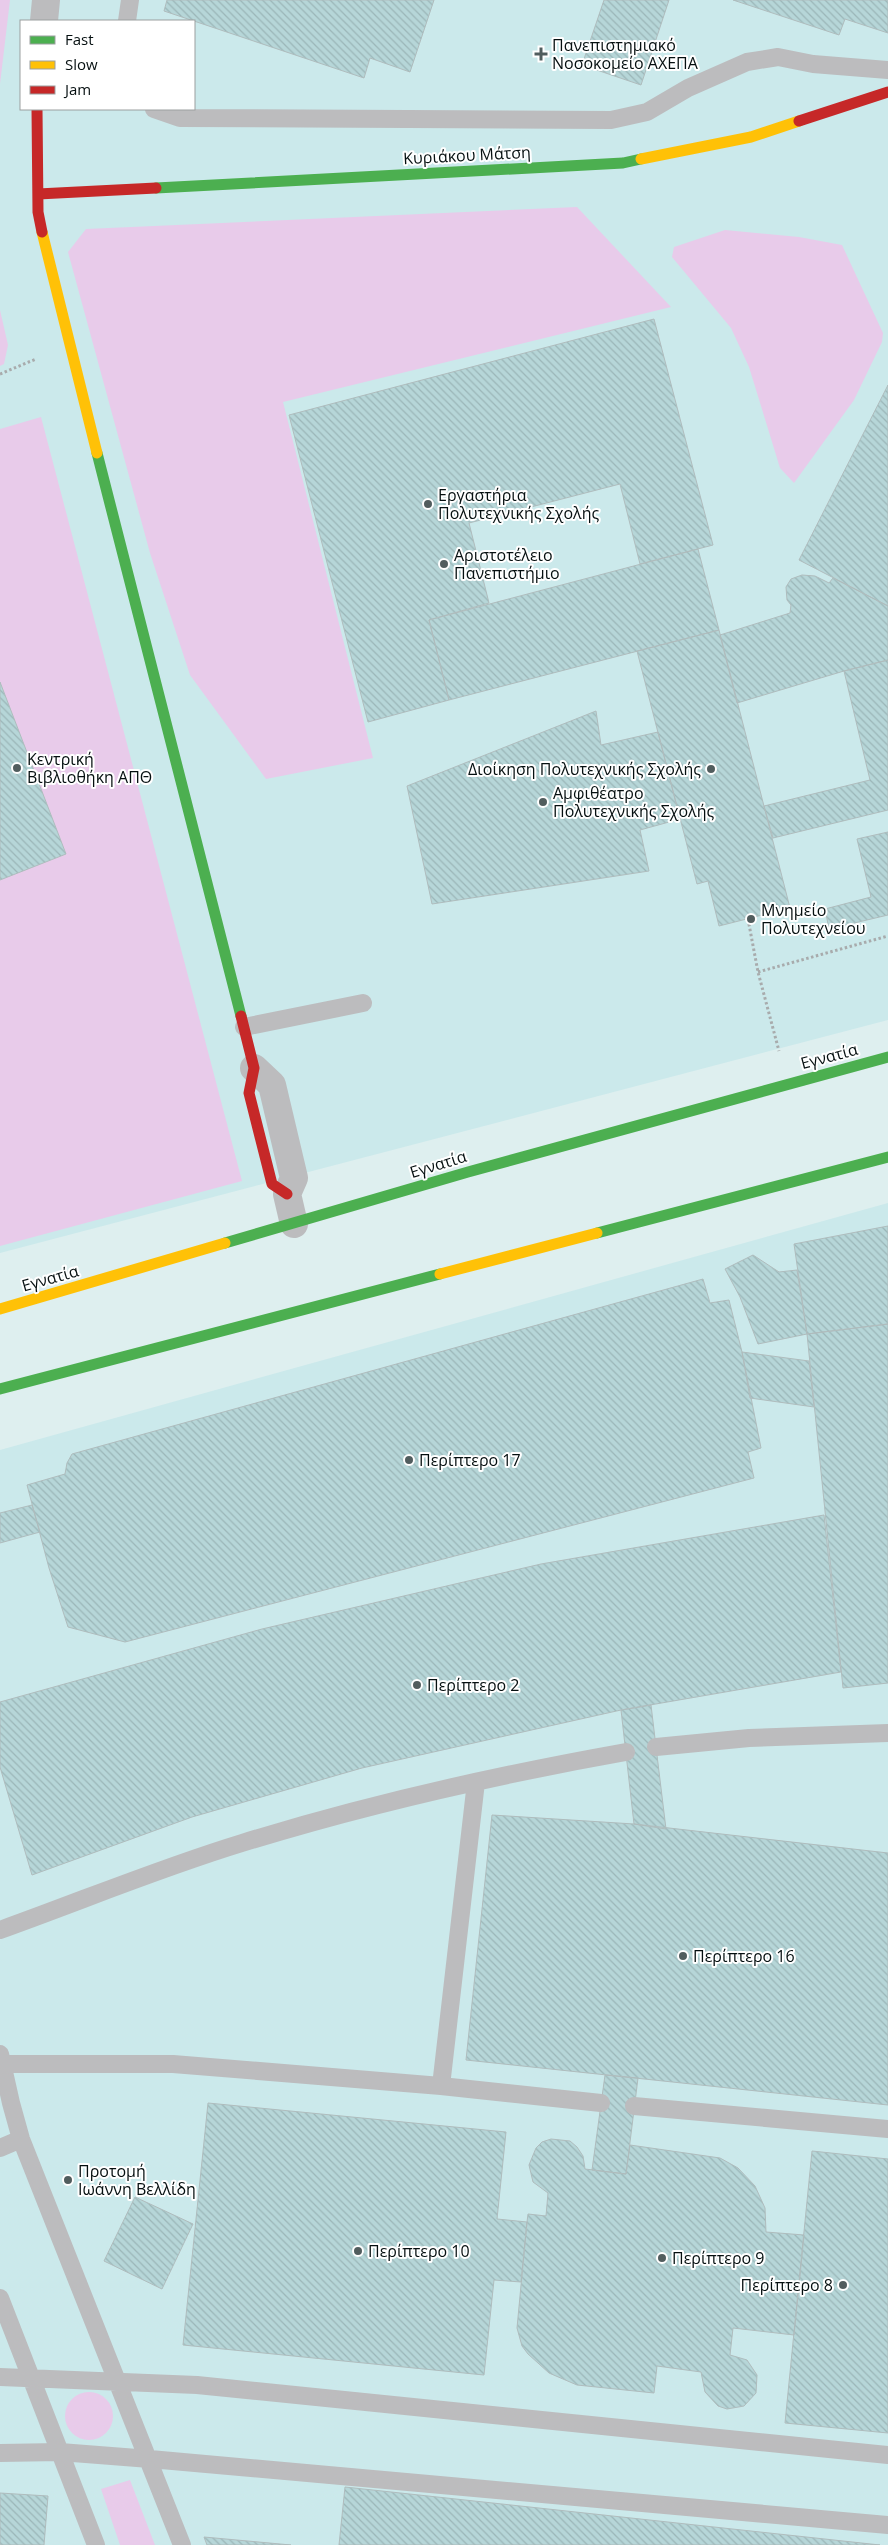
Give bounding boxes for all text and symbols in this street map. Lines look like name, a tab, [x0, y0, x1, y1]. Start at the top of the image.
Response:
legend	[20, 20, 195, 110]
text: Fast	[65, 29, 94, 49]
place label: Πανεπιστημιακό Νοσοκομείο ΑΧΕΠΑ	[552, 34, 699, 74]
marker: Πανεπιστημιακό Νοσοκομείο ΑΧΕΠΑ	[534, 47, 548, 61]
text: Slow	[65, 54, 98, 74]
text: Jam	[63, 79, 91, 99]
street label: Κυριάκου Μάτση	[403, 141, 531, 169]
place label: Εργαστήρια Πολυτεχνικής Σχολής	[438, 484, 599, 524]
marker: Εργαστήρια Πολυτεχνικής Σχολής	[422, 498, 434, 510]
place label: Αριστοτέλειο Πανεπιστήμιο	[454, 544, 560, 584]
marker: Αριστοτέλειο Πανεπιστήμιο	[438, 558, 450, 570]
place label: Κεντρική Βιβλιοθήκη ΑΠΘ	[27, 748, 152, 788]
place label: Διοίκηση Πολυτεχνικής Σχολής	[468, 758, 701, 780]
marker: Κεντρική Βιβλιοθήκη ΑΠΘ	[11, 762, 23, 774]
marker: Διοίκηση Πολυτεχνικής Σχολής	[705, 763, 717, 775]
place label: Αμφιθέατρο Πολυτεχνικής Σχολής	[553, 782, 714, 822]
marker: Αμφιθέατρο Πολυτεχνικής Σχολής	[537, 796, 549, 808]
place label: Μνημείο Πολυτεχνείου	[761, 899, 866, 939]
marker: Μνημείο Πολυτεχνείου	[745, 913, 757, 925]
street label: Εγνατία	[798, 1038, 860, 1074]
street label: Εγνατία	[407, 1145, 469, 1183]
street label: Εγνατία	[19, 1259, 81, 1297]
place label: Περίπτερο 17	[419, 1449, 521, 1471]
marker: Περίπτερο 17	[403, 1454, 415, 1466]
place label: Περίπτερο 2	[427, 1674, 520, 1696]
marker: Περίπτερο 2	[411, 1679, 423, 1691]
place label: Περίπτερο 16	[693, 1945, 795, 1967]
marker: Περίπτερο 16	[677, 1950, 689, 1962]
place label: Προτομή Ιωάννη Βελλίδη	[78, 2160, 196, 2200]
marker: Προτομή Ιωάννη Βελλίδη	[62, 2174, 74, 2186]
place label: Περίπτερο 10	[368, 2240, 470, 2262]
marker: Περίπτερο 10	[352, 2245, 364, 2257]
place label: Περίπτερο 9	[672, 2247, 765, 2269]
marker: Περίπτερο 9	[656, 2252, 668, 2264]
place label: Περίπτερο 8	[740, 2274, 833, 2296]
marker: Περίπτερο 8	[837, 2279, 849, 2291]

